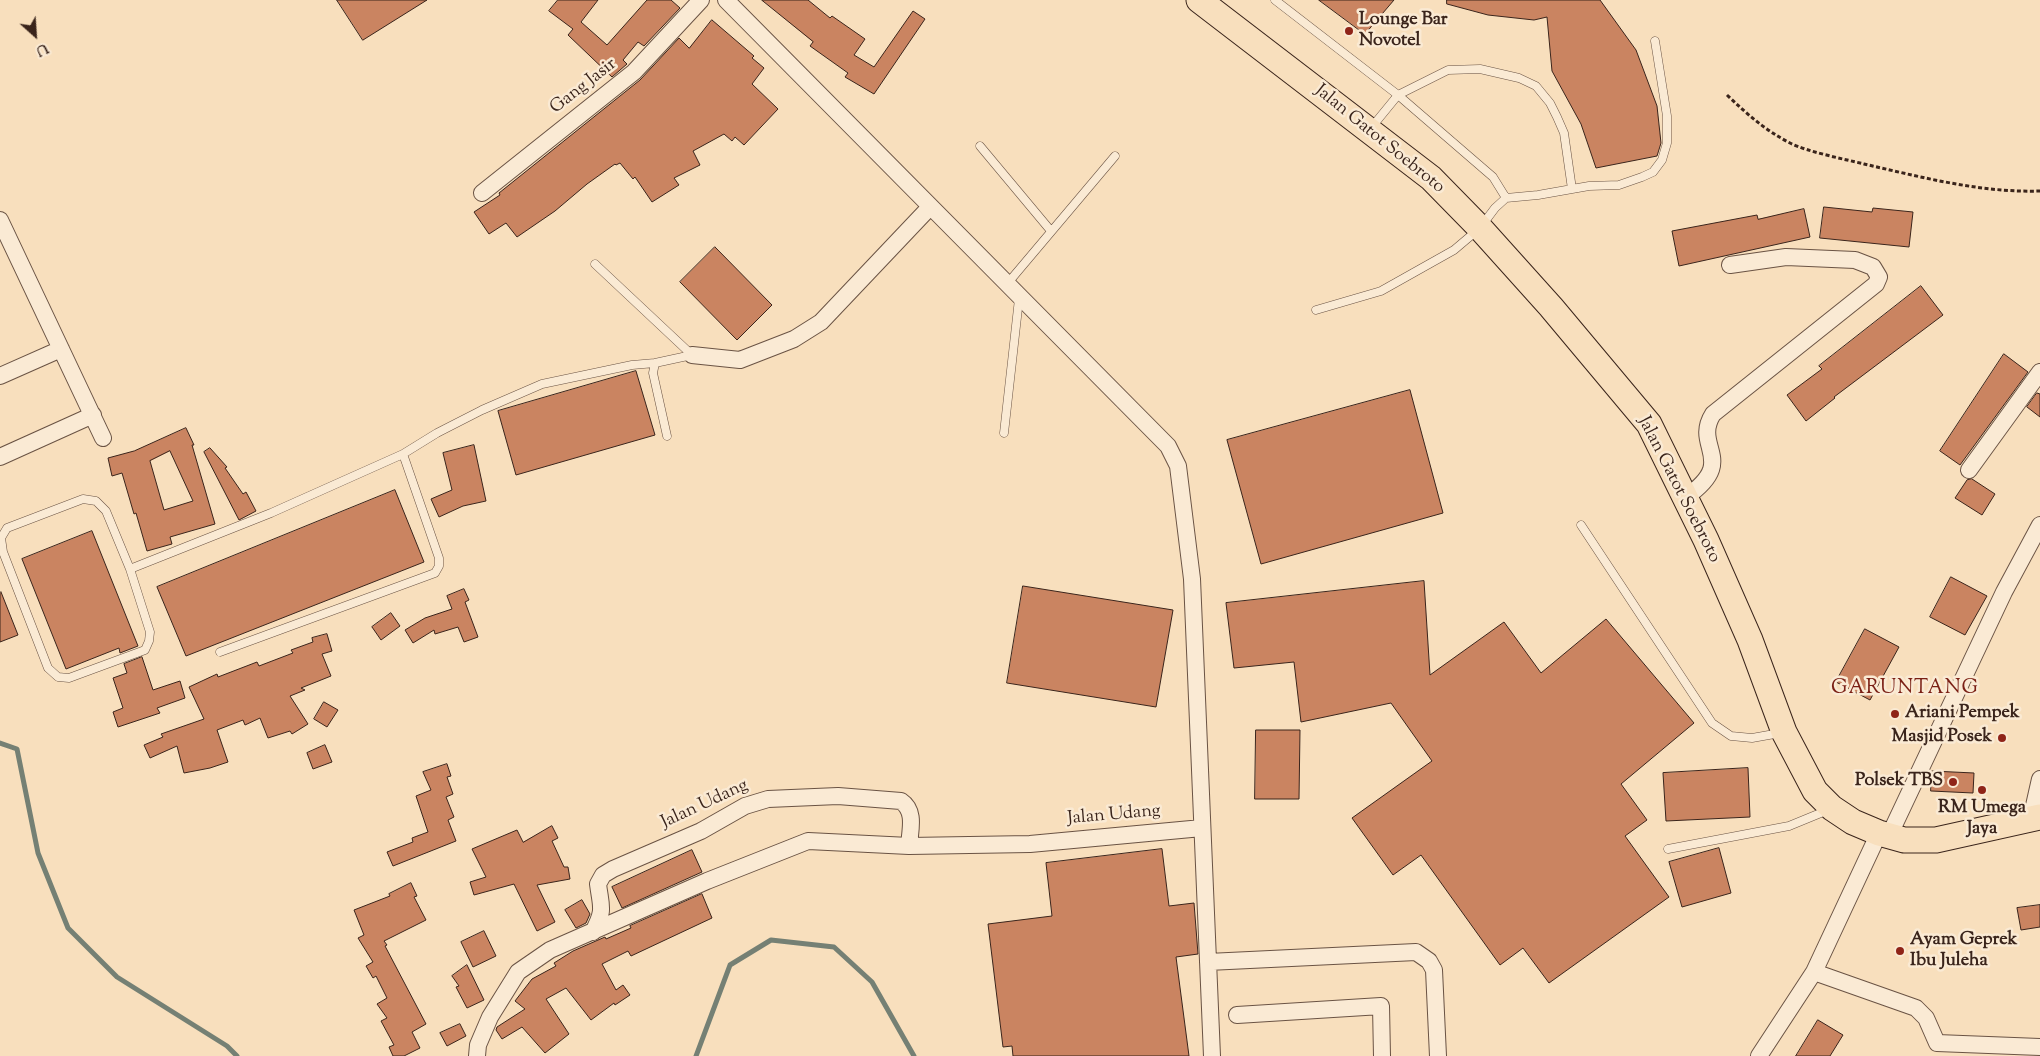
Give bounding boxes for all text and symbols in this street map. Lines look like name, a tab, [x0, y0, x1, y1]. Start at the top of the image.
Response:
north arrow	[10, 10, 60, 60]
place label: Lounge Bar Novotel	[1359, 10, 1448, 52]
marker: Lounge Bar Novotel	[1343, 25, 1355, 37]
text: U	[32, 37, 51, 60]
street label: Gang Jasir	[546, 54, 622, 120]
street label: Jalan Gatot Soebroto	[1310, 81, 1448, 199]
street label: Jalan Gatot Soebroto	[1632, 413, 1724, 567]
district label: GARUNTANG	[1830, 678, 1980, 702]
place label: Ariani Pempek	[1905, 703, 2020, 725]
marker: Ariani Pempek	[1889, 708, 1901, 720]
place label: Masjid Posek	[1892, 727, 1992, 749]
marker: Masjid Posek	[1996, 732, 2008, 744]
place label: Polsek TBS	[1855, 771, 1943, 793]
street label: Jalan Udang	[658, 775, 752, 835]
marker: Polsek TBS	[1947, 776, 1959, 788]
marker: RM Umega Jaya	[1976, 784, 1988, 796]
place label: RM Umega Jaya	[1938, 798, 2026, 841]
street label: Jalan Udang	[1067, 801, 1161, 831]
place label: Ayam Geprek Ibu Juleha	[1910, 930, 2017, 972]
marker: Ayam Geprek Ibu Juleha	[1894, 945, 1906, 957]

